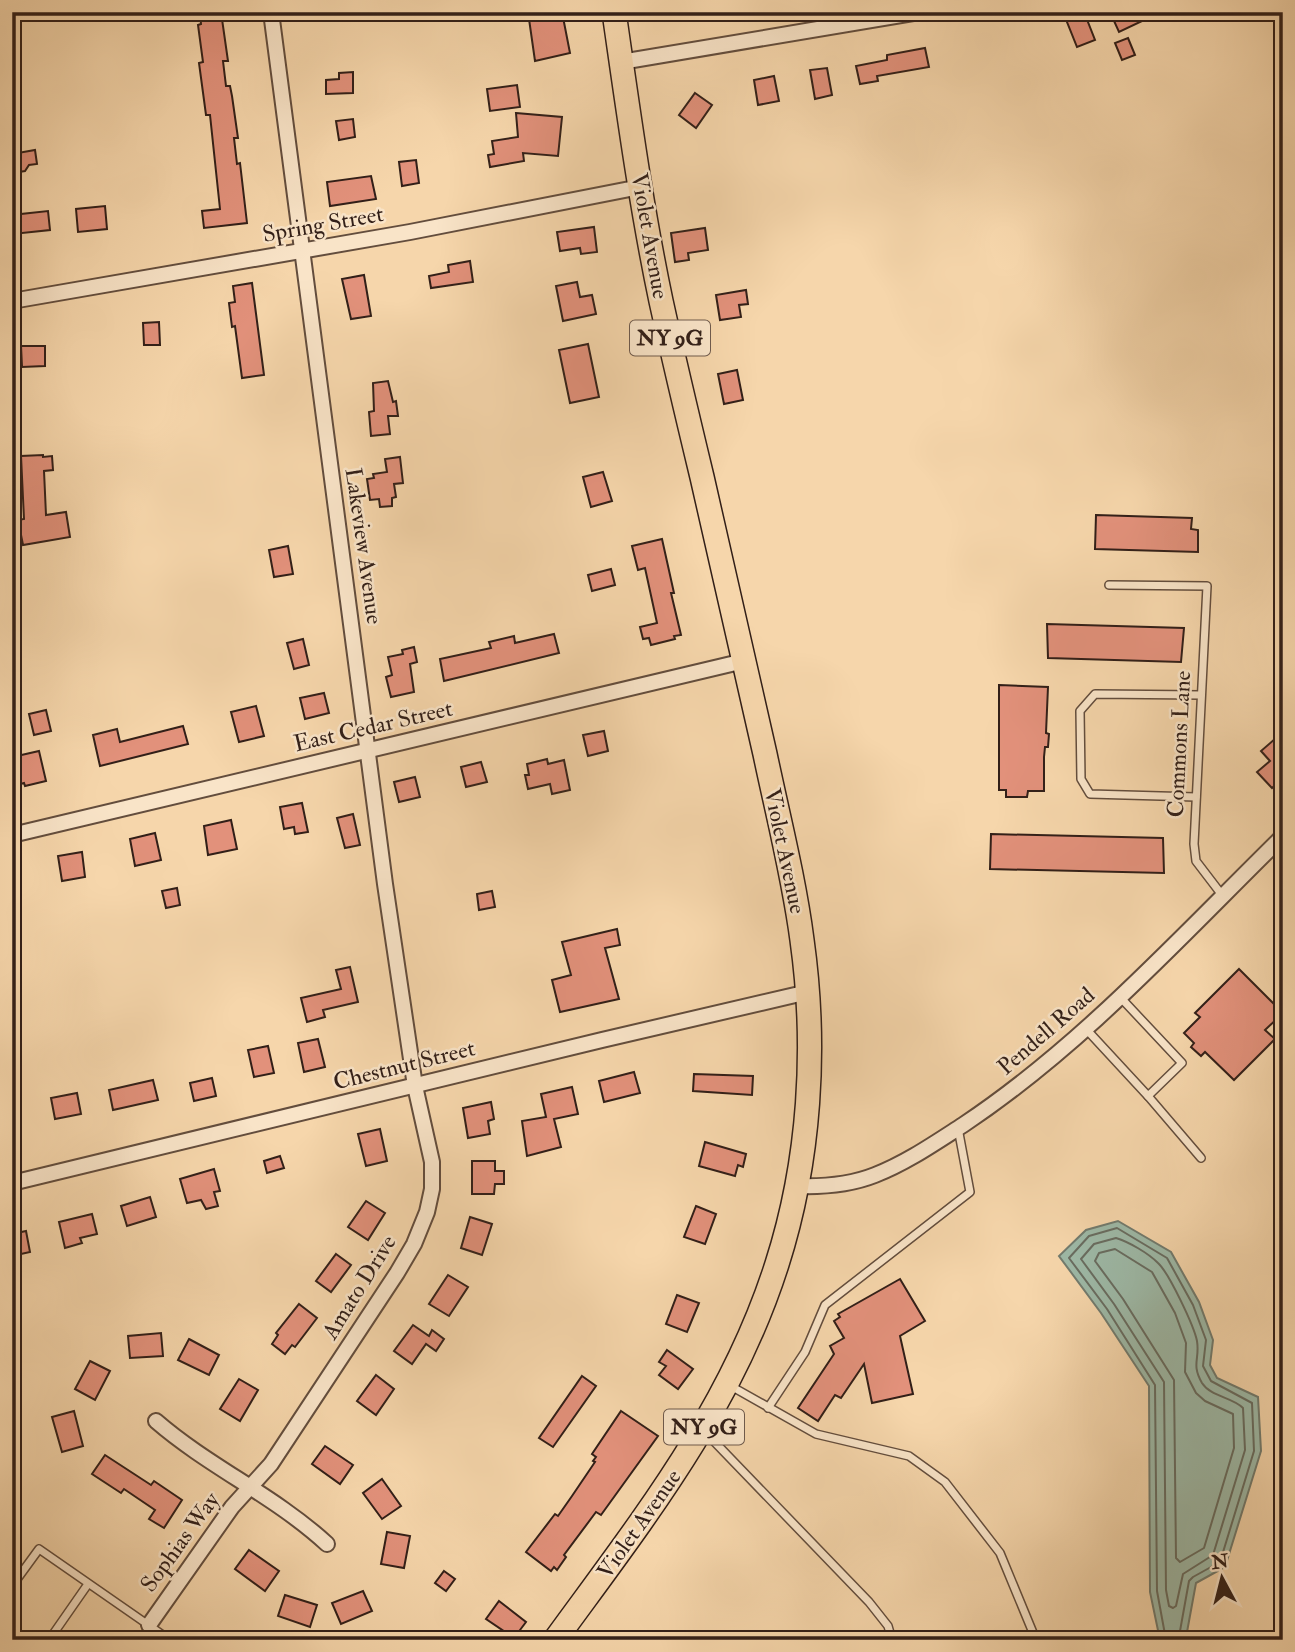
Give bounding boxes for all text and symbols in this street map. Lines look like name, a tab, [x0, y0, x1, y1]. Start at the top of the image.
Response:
street label: Violet Avenue	[625, 171, 675, 302]
street label: Spring Street	[260, 199, 386, 250]
road number: NY 9G	[630, 320, 710, 356]
street label: Lakeview Avenue	[339, 466, 389, 626]
street label: Commons Lane	[1161, 670, 1197, 818]
street label: East Cedar Street	[291, 694, 455, 758]
street label: Violet Avenue	[758, 786, 813, 917]
street label: Pendell Road	[991, 981, 1101, 1081]
street label: Chestnut Street	[330, 1033, 478, 1097]
street label: Amato Drive	[315, 1229, 403, 1346]
road number: NY 9G	[664, 1410, 744, 1444]
street label: Violet Avenue	[591, 1463, 688, 1585]
street label: Sophias Way	[134, 1486, 227, 1598]
north arrow	[1186, 1544, 1256, 1614]
text: N	[1209, 1549, 1231, 1575]

